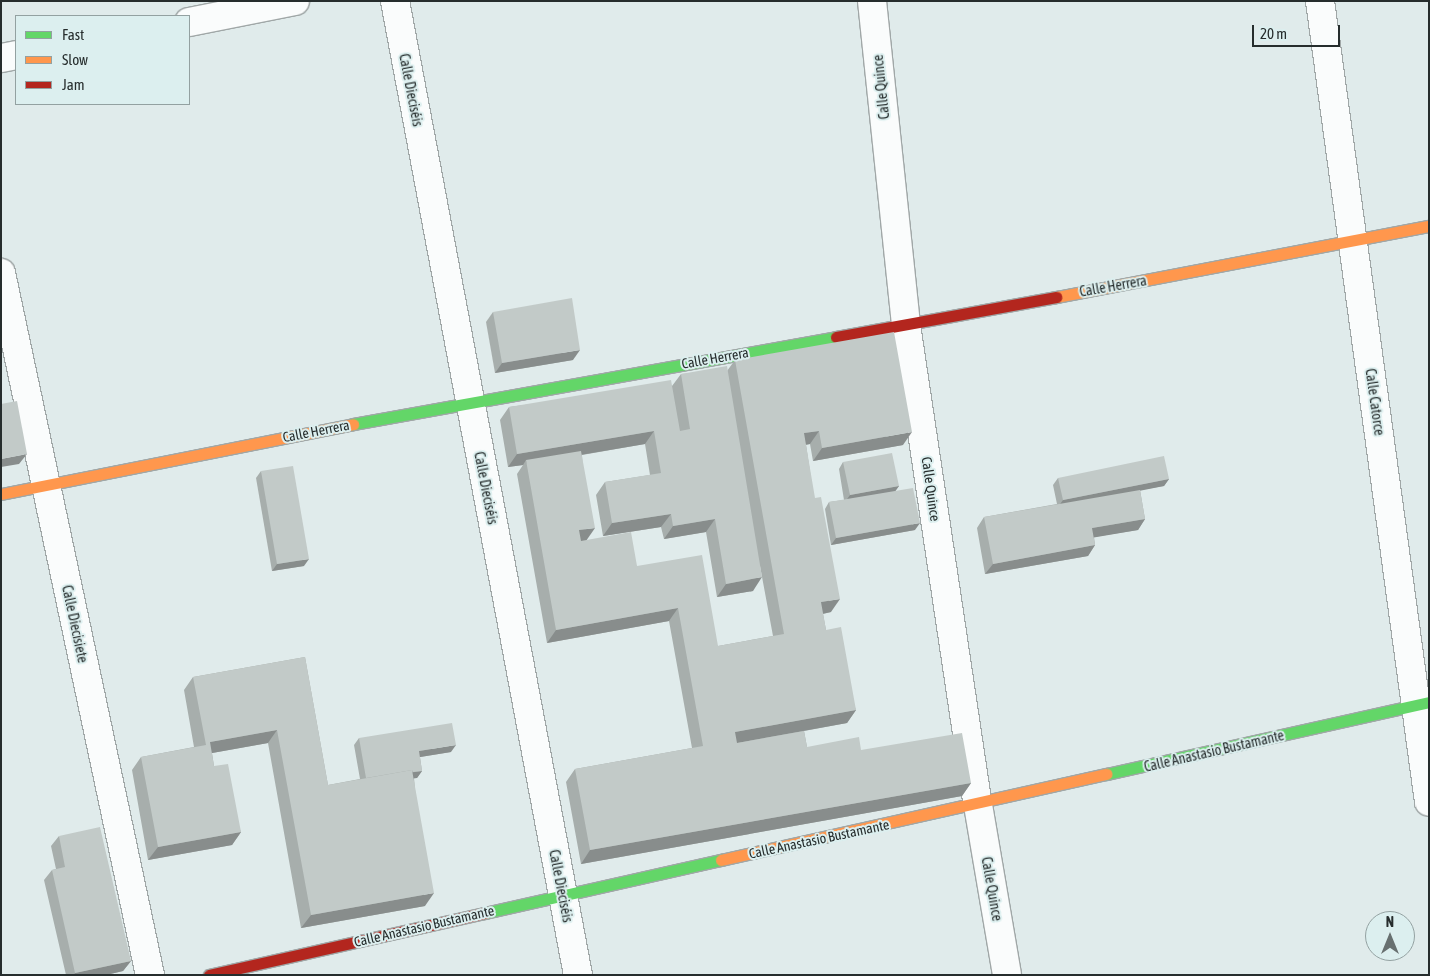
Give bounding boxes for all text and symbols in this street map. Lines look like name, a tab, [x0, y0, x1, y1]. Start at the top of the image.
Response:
legend	[15, 15, 190, 105]
scale bar	[1255, 15, 1342, 47]
text: 20 m	[1260, 25, 1287, 42]
text: Fast	[62, 26, 84, 43]
text: Slow	[62, 51, 88, 68]
street label: Calle Dieciséis	[396, 52, 426, 128]
street label: Calle Quince	[869, 54, 893, 120]
text: Jam	[62, 76, 85, 93]
street label: Calle Herrera	[1078, 272, 1148, 300]
street label: Calle Herrera	[680, 344, 750, 372]
street label: Calle Catorce	[1362, 368, 1388, 436]
street label: Calle Herrera	[281, 416, 351, 446]
street label: Calle Dieciséis	[471, 450, 501, 526]
street label: Calle Quince	[918, 456, 944, 522]
street label: Calle Diecisiete	[59, 584, 91, 664]
street label: Calle Anastasio Bustamante	[1142, 727, 1286, 775]
street label: Calle Anastasio Bustamante	[747, 816, 891, 862]
street label: Calle Dieciséis	[546, 848, 576, 924]
street label: Calle Quince	[978, 856, 1006, 922]
street label: Calle Anastasio Bustamante	[352, 902, 496, 950]
north arrow	[1365, 911, 1415, 961]
text: N	[1386, 914, 1394, 930]

